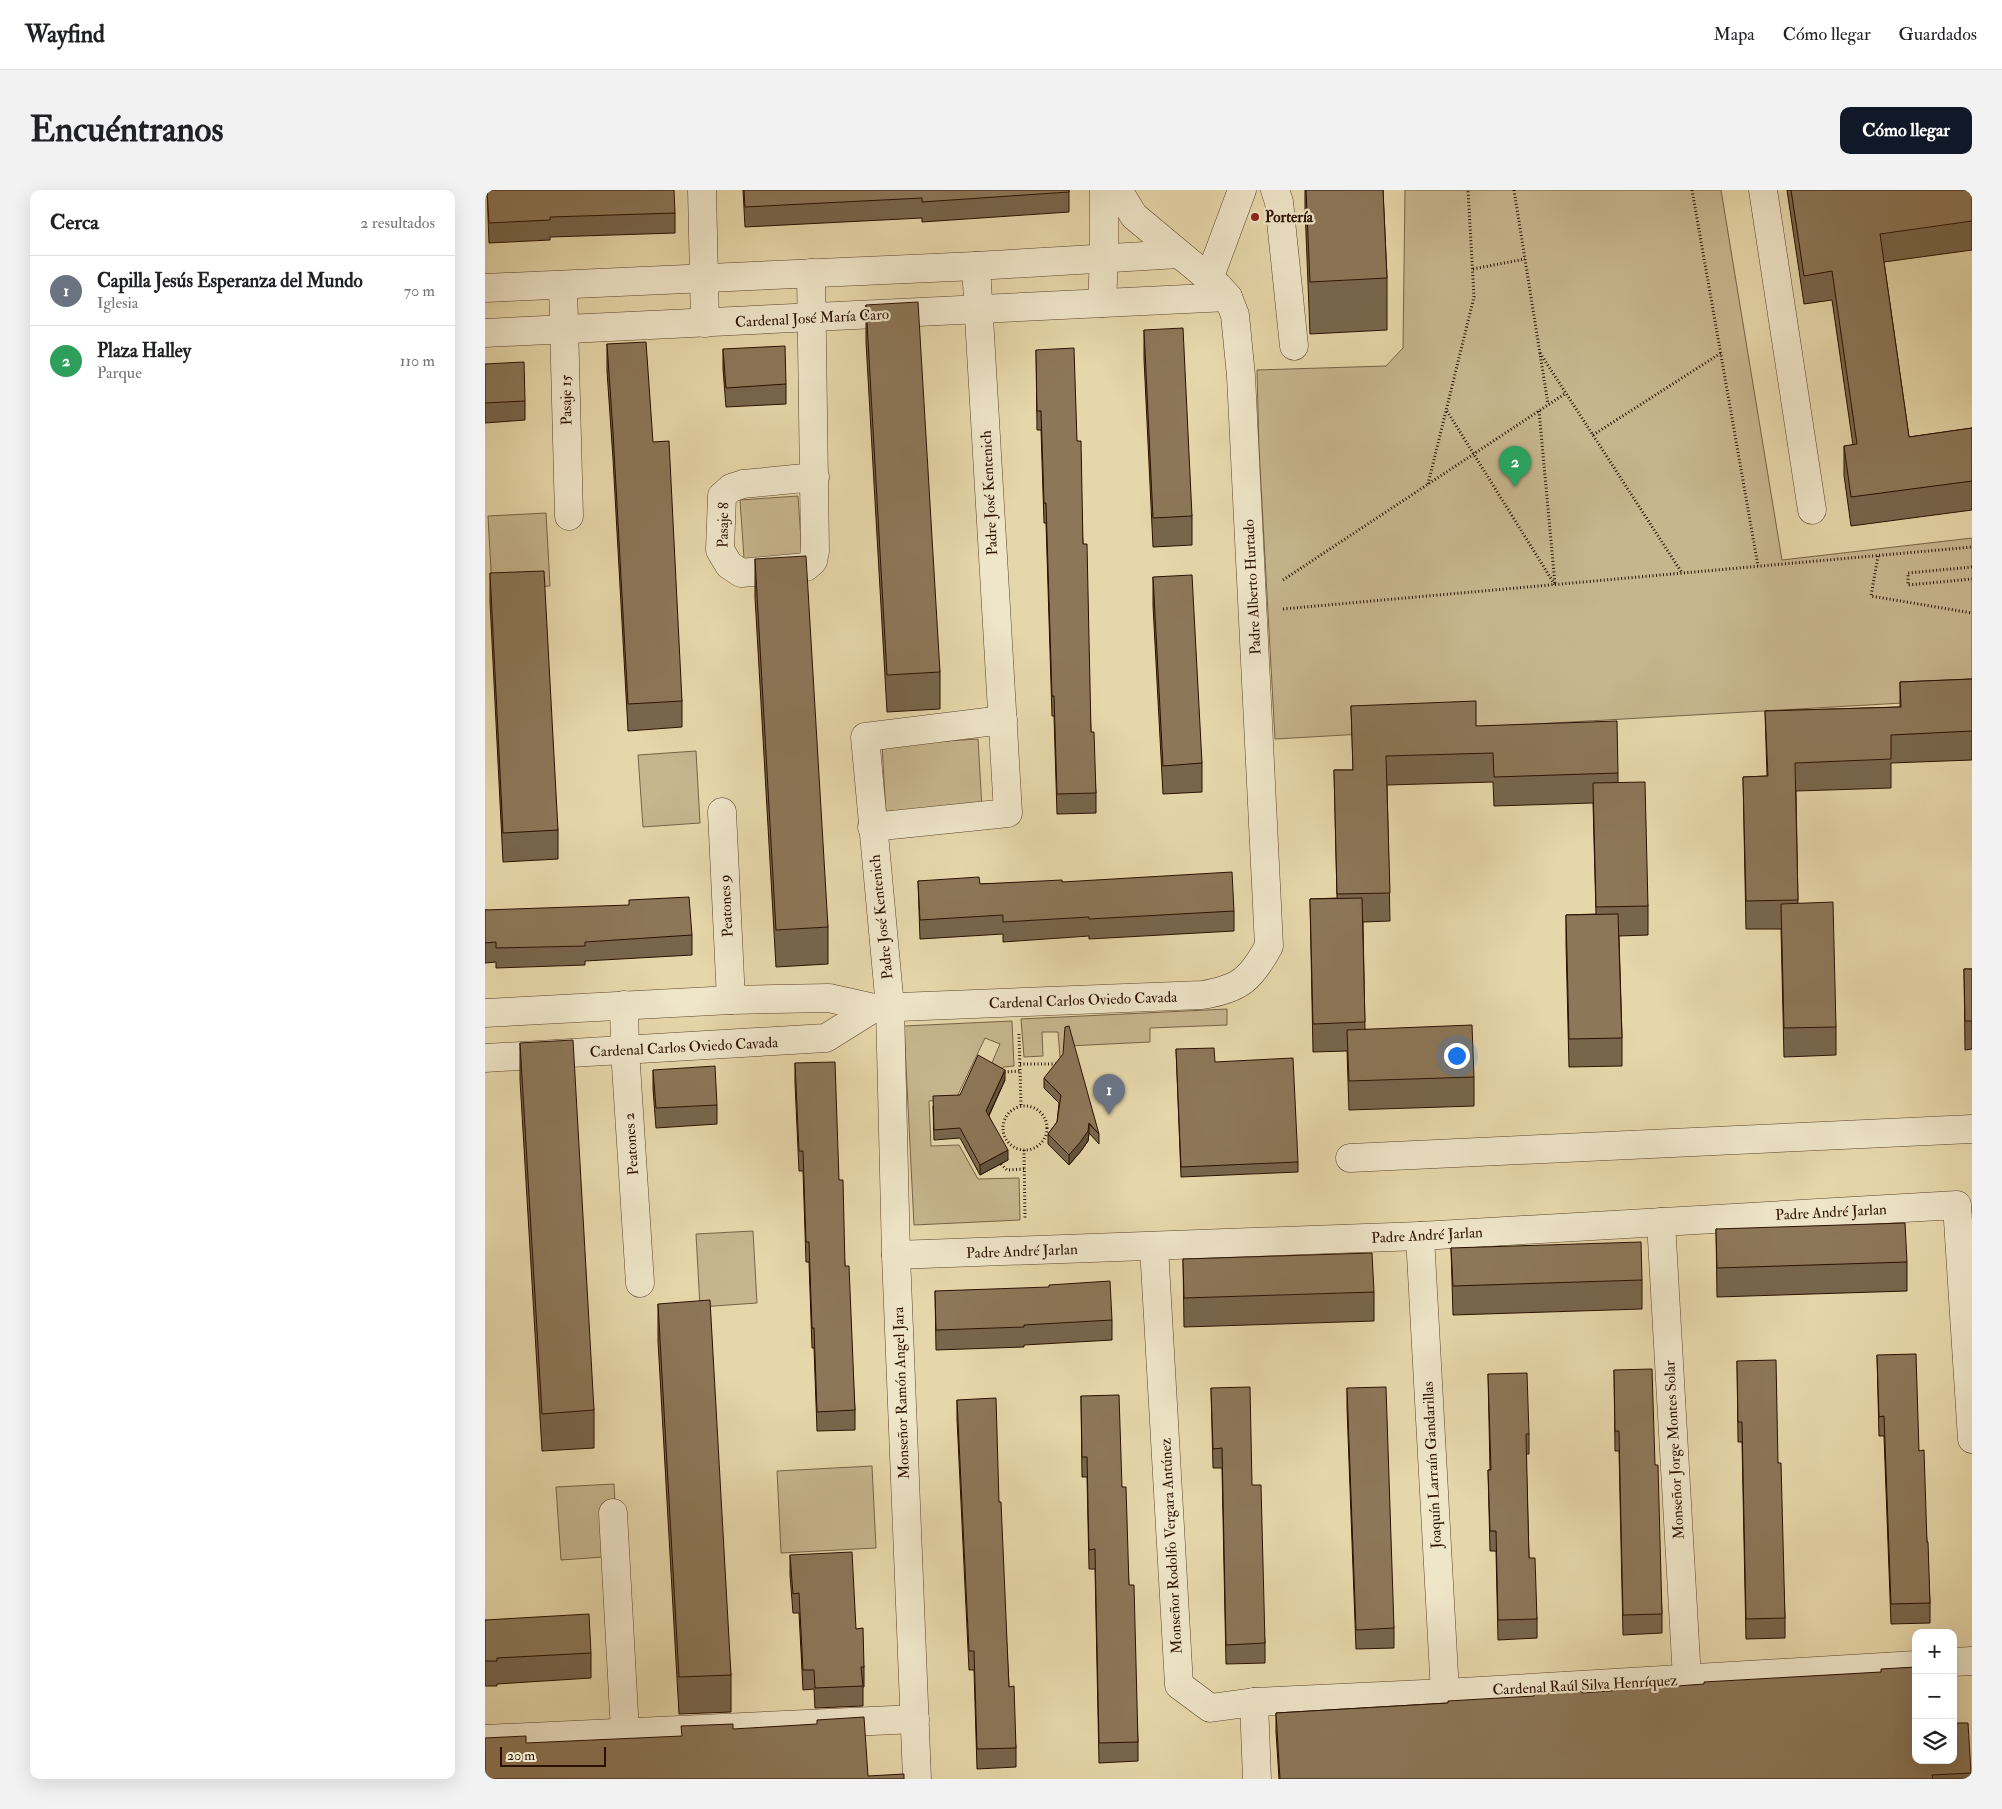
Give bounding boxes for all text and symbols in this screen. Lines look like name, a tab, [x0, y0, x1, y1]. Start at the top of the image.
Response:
text: Wayfind	[25, 19, 105, 50]
text: Mapa	[1714, 23, 1755, 46]
text: Cómo llegar	[1783, 23, 1871, 46]
text: Guardados	[1899, 23, 1977, 46]
button: Cómo llegar	[1840, 107, 1972, 154]
text: Encuéntranos	[30, 108, 223, 152]
place label: Portería	[1265, 208, 1314, 227]
text: Cerca	[50, 209, 99, 236]
marker: Portería	[1249, 211, 1261, 223]
text: 2 resultados	[360, 213, 435, 233]
text: Capilla Jesús Esperanza del Mundo	[97, 269, 363, 293]
text: 1	[63, 281, 69, 301]
text: 70 m	[404, 281, 435, 301]
text: Iglesia	[97, 293, 138, 313]
street label: Cardenal José María Caro	[735, 305, 890, 333]
text: Plaza Halley	[97, 339, 191, 363]
text: 2	[62, 351, 70, 371]
text: 110 m	[400, 351, 435, 371]
text: Parque	[97, 363, 142, 383]
street label: Pasaje 15	[557, 374, 576, 426]
street label: Padre José Kentenich	[977, 430, 1003, 556]
pin: 2	[1499, 446, 1531, 487]
street label: Pasaje 8	[714, 502, 733, 548]
street label: Padre Alberto Hurtado	[1239, 519, 1266, 655]
street label: Padre José Kentenich	[865, 853, 898, 980]
street label: Peatones 9	[715, 874, 738, 938]
street label: Cardenal Carlos Oviedo Cavada	[988, 988, 1178, 1013]
street label: Cardenal Carlos Oviedo Cavada	[589, 1033, 780, 1062]
your location	[1444, 1043, 1470, 1069]
pin: 1	[1093, 1074, 1125, 1115]
street label: Peatones 2	[620, 1112, 643, 1176]
street label: Padre André Jarlan	[1775, 1200, 1888, 1226]
street label: Padre André Jarlan	[1371, 1223, 1484, 1249]
street label: Padre André Jarlan	[966, 1240, 1078, 1264]
street label: Monseñor Ramón Angel Jara	[889, 1306, 915, 1479]
street label: Monseñor Jorge Montes Solar	[1660, 1360, 1690, 1540]
street label: Joaquín Larraín Gandarillas	[1419, 1381, 1447, 1550]
street label: Monseñor Rodolfo Vergara Antúnez	[1156, 1437, 1187, 1654]
map controls	[1912, 1629, 1957, 1764]
button: +	[1912, 1629, 1957, 1674]
street label: Cardenal Raúl Silva Henríquez	[1492, 1671, 1678, 1700]
button: −	[1912, 1674, 1957, 1719]
button: layers	[1912, 1719, 1957, 1764]
scale bar	[500, 1744, 606, 1767]
text: 20 m	[507, 1747, 535, 1764]

